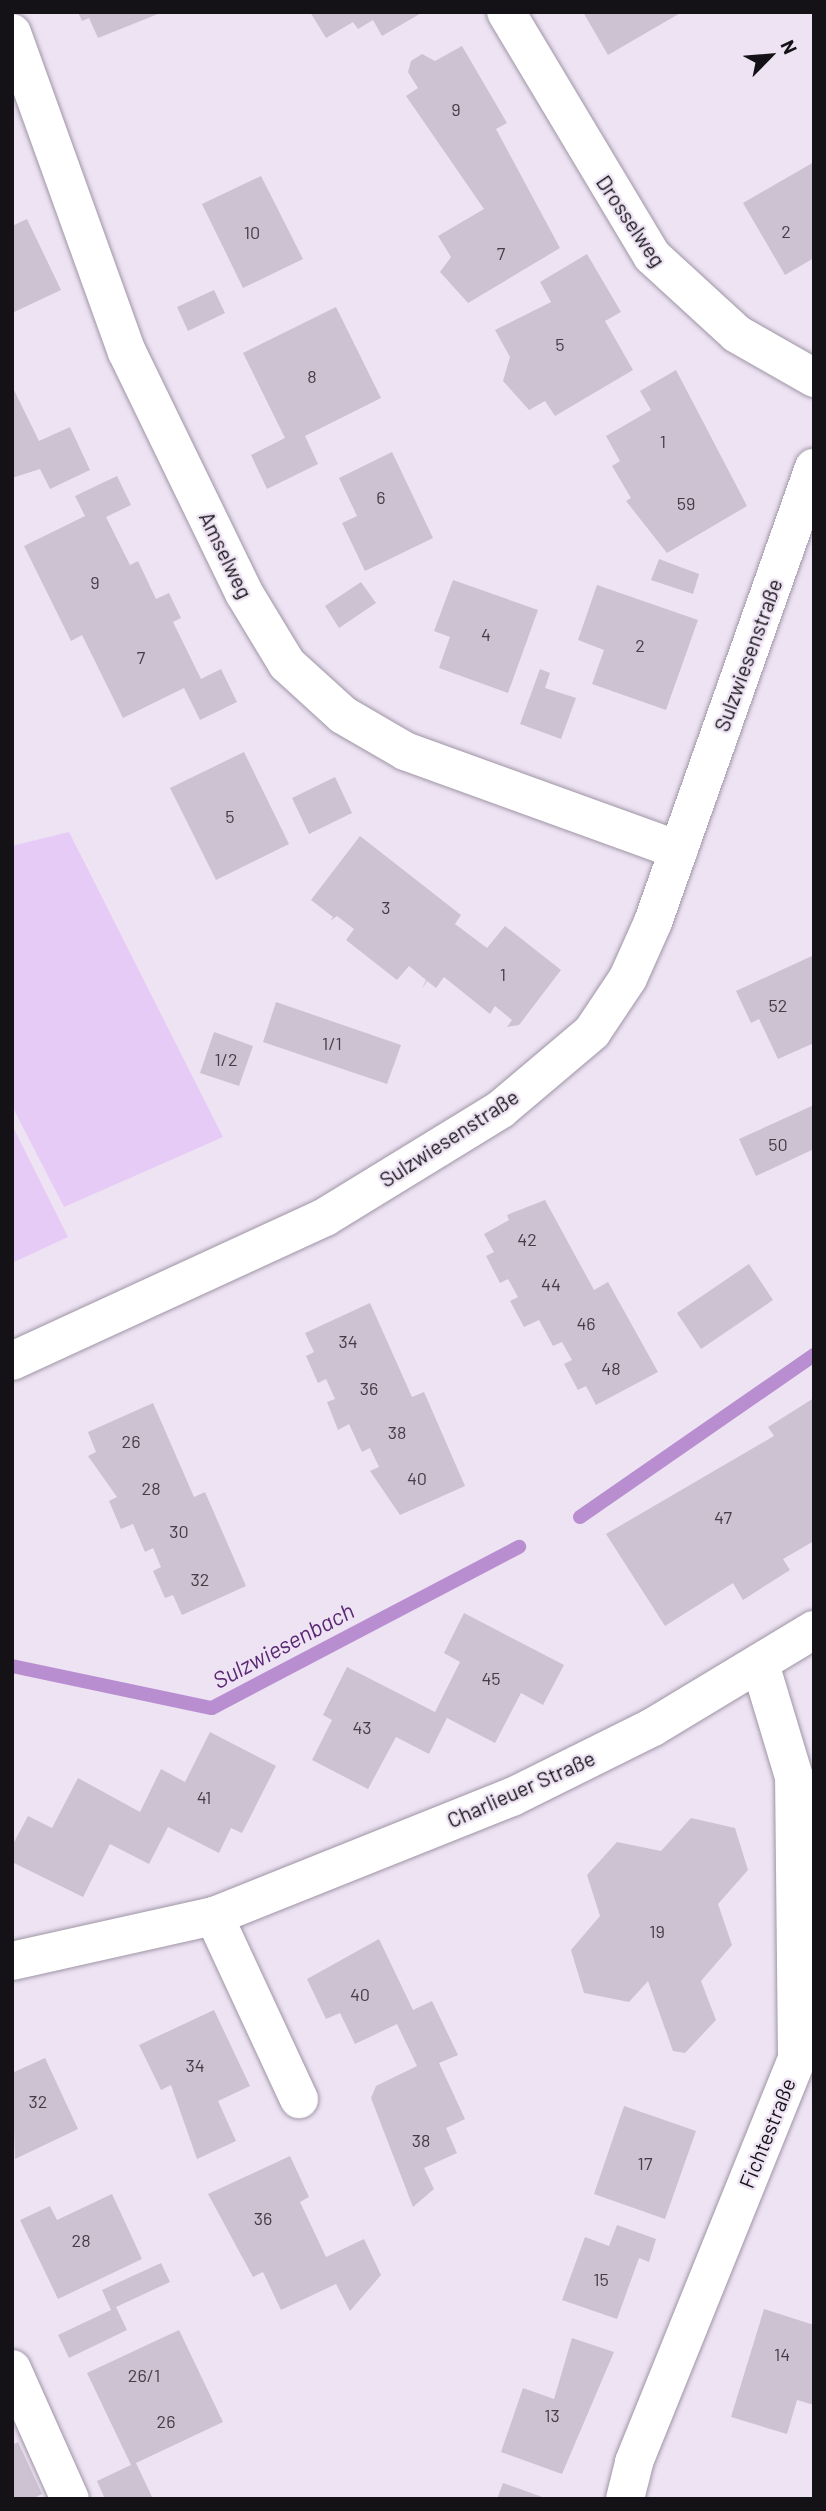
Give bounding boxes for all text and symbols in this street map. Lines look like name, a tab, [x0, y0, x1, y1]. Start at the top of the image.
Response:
north arrow	[735, 21, 805, 91]
text: N	[776, 36, 803, 57]
house number: 9	[451, 98, 461, 120]
street label: Drosselweg	[591, 170, 671, 272]
house number: 2	[781, 220, 791, 242]
house number: 10	[244, 221, 260, 243]
house number: 7	[497, 242, 505, 264]
house number: 5	[555, 333, 565, 355]
house number: 8	[307, 365, 317, 387]
house number: 1	[660, 430, 666, 452]
house number: 6	[376, 486, 386, 508]
house number: 59	[677, 492, 695, 514]
street label: Amselweg	[194, 507, 258, 603]
house number: 9	[90, 571, 100, 593]
street label: Sulzwiesenstraße	[709, 575, 787, 735]
house number: 4	[481, 623, 491, 645]
house number: 2	[635, 634, 645, 656]
house number: 7	[137, 646, 145, 668]
house number: 5	[225, 805, 235, 827]
house number: 3	[381, 896, 391, 918]
house number: 1	[500, 963, 506, 985]
house number: 52	[769, 994, 787, 1016]
house number: 1/1	[322, 1032, 342, 1054]
house number: 1/2	[214, 1048, 238, 1070]
street label: Sulzwiesenstraße	[375, 1084, 523, 1192]
house number: 50	[768, 1133, 788, 1155]
house number: 42	[517, 1228, 537, 1250]
house number: 44	[541, 1273, 561, 1295]
house number: 46	[576, 1312, 596, 1334]
house number: 34	[338, 1330, 358, 1352]
house number: 48	[601, 1357, 621, 1379]
house number: 36	[360, 1377, 378, 1399]
house number: 38	[388, 1421, 406, 1443]
house number: 26	[122, 1430, 140, 1452]
house number: 40	[407, 1467, 427, 1489]
house number: 28	[141, 1477, 161, 1499]
house number: 47	[714, 1506, 732, 1528]
house number: 30	[169, 1520, 189, 1542]
house number: 32	[191, 1568, 209, 1590]
water label: Sulzwiesenbach	[208, 1596, 358, 1694]
house number: 45	[481, 1667, 501, 1689]
house number: 43	[352, 1716, 372, 1738]
street label: Charlieuer Straße	[443, 1745, 599, 1833]
house number: 41	[197, 1786, 211, 1808]
house number: 19	[649, 1920, 665, 1942]
house number: 40	[350, 1983, 370, 2005]
house number: 34	[185, 2054, 205, 2076]
street label: Fichtestraße	[733, 2074, 801, 2192]
house number: 32	[29, 2090, 47, 2112]
house number: 38	[412, 2129, 430, 2151]
house number: 17	[638, 2152, 652, 2174]
house number: 36	[254, 2207, 272, 2229]
house number: 28	[71, 2229, 91, 2251]
house number: 15	[593, 2268, 609, 2290]
house number: 14	[774, 2343, 790, 2365]
house number: 26/1	[128, 2364, 160, 2386]
house number: 13	[544, 2404, 560, 2426]
house number: 26	[157, 2410, 175, 2432]

